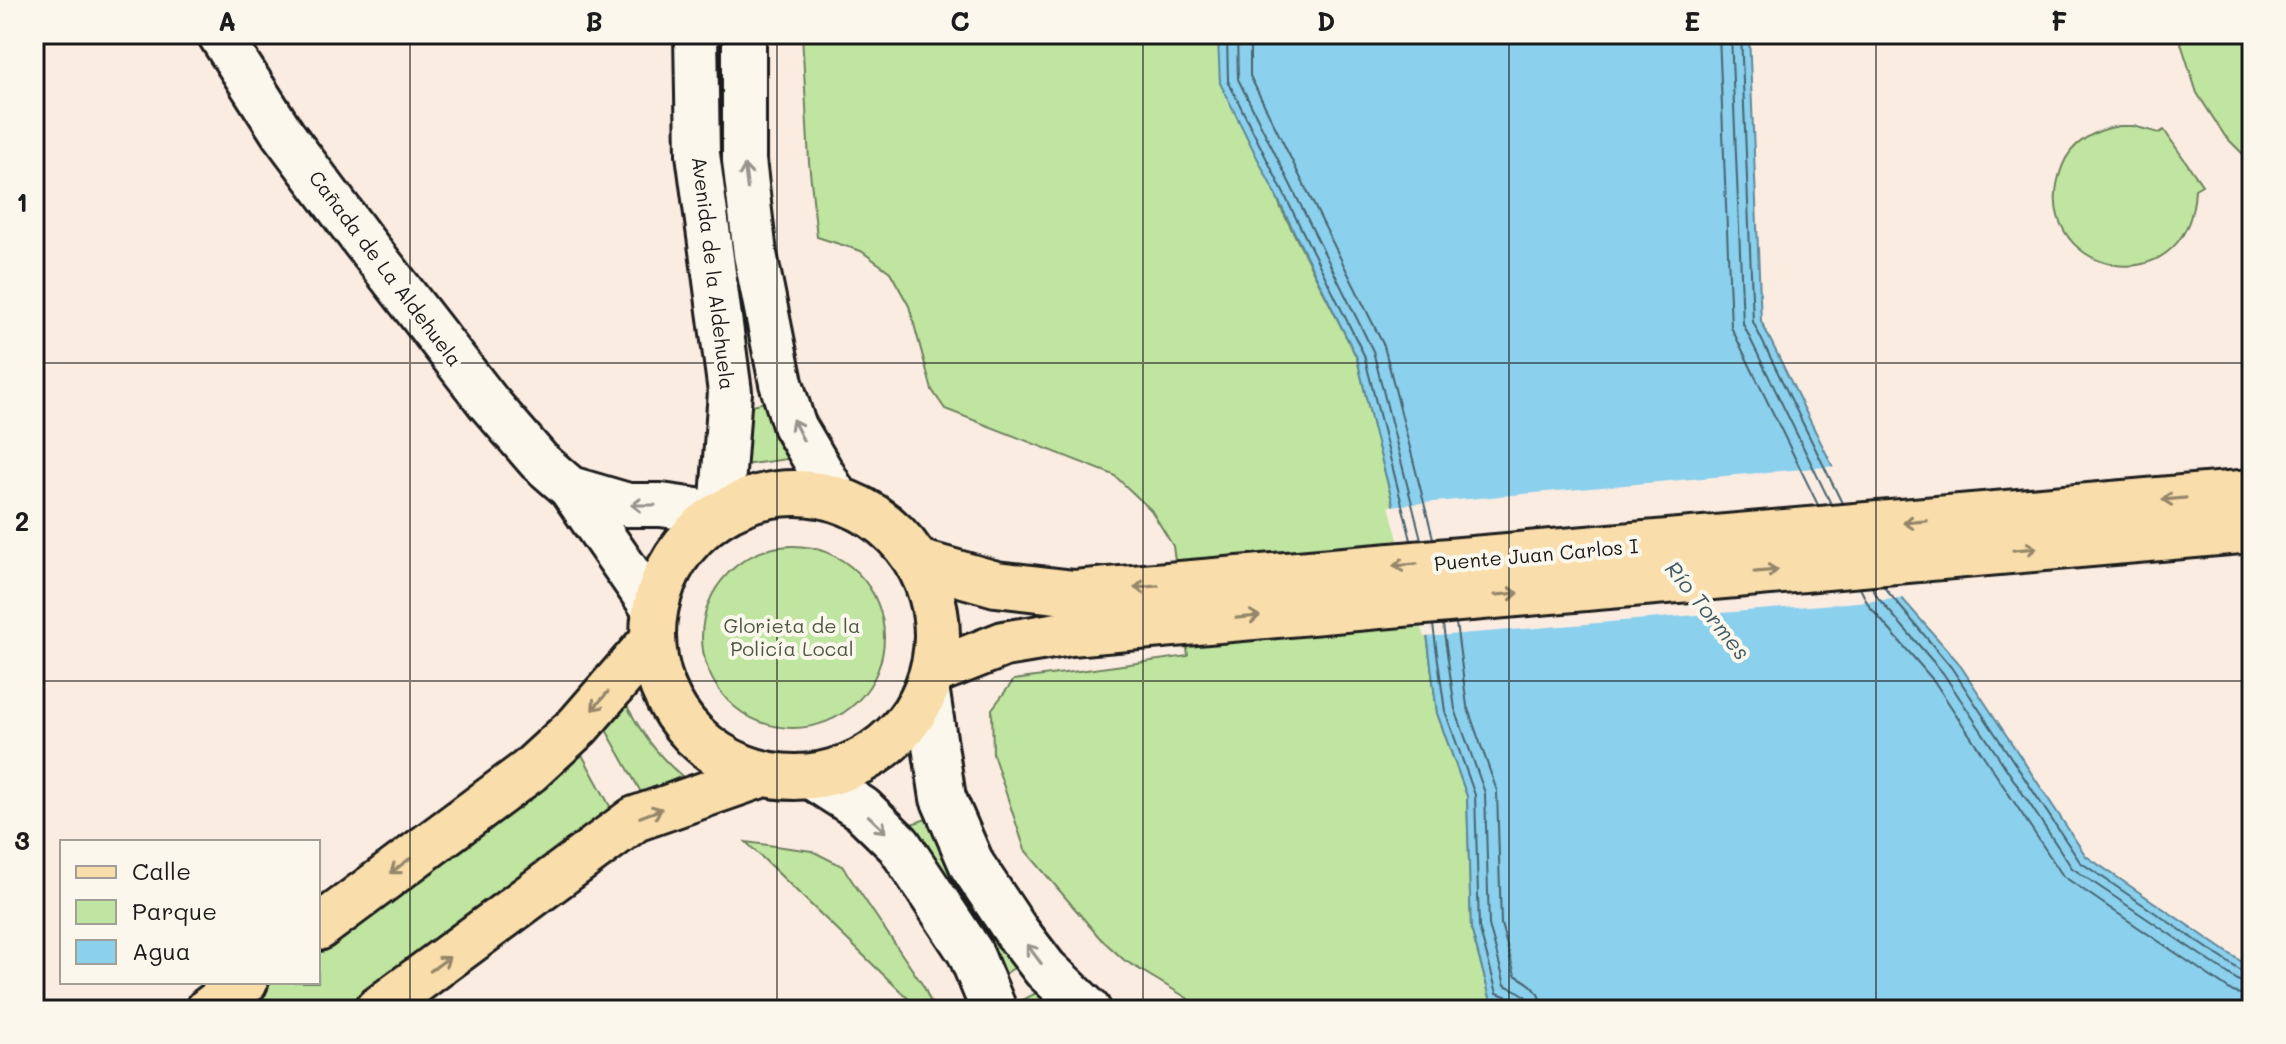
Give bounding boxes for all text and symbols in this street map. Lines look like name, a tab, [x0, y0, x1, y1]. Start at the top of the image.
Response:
text: A	[218, 4, 236, 38]
text: B	[585, 4, 603, 38]
text: C	[950, 4, 970, 38]
text: D	[1317, 4, 1335, 38]
text: E	[1684, 4, 1700, 38]
text: F	[2051, 4, 2067, 38]
street label: Avenida de la Aldehuela	[687, 155, 741, 391]
one-way arrow	[738, 164, 753, 191]
street label: Cañada de La Aldehuela	[304, 165, 468, 371]
text: 1	[16, 185, 28, 219]
one-way arrow	[790, 419, 805, 443]
one-way arrow	[2161, 492, 2188, 507]
one-way arrow	[630, 497, 657, 513]
text: 2	[15, 504, 29, 538]
one-way arrow	[1902, 515, 1929, 530]
street label: Puente Juan Carlos I	[1433, 532, 1639, 576]
one-way arrow	[2011, 541, 2038, 556]
water label: Río Tormes	[1659, 555, 1757, 665]
one-way arrow	[1392, 558, 1419, 573]
one-way arrow	[1752, 563, 1779, 578]
one-way arrow	[1133, 580, 1160, 595]
one-way arrow	[1493, 586, 1520, 601]
one-way arrow	[1234, 610, 1261, 625]
park label: Glorieta de la Policía Local	[724, 612, 860, 661]
one-way arrow	[591, 690, 609, 710]
one-way arrow	[638, 805, 663, 819]
one-way arrow	[867, 814, 887, 833]
text: 3	[14, 823, 30, 857]
legend	[60, 840, 320, 984]
text: Calle	[132, 855, 191, 886]
one-way arrow	[390, 858, 412, 875]
text: Parque	[132, 895, 217, 926]
text: Agua	[132, 935, 191, 966]
one-way arrow	[1025, 944, 1042, 965]
one-way arrow	[429, 955, 450, 972]

